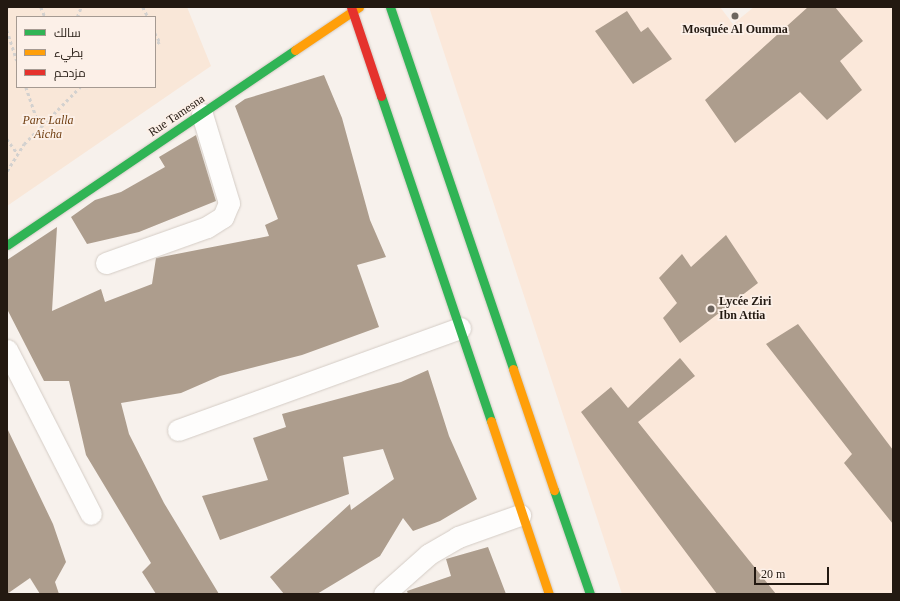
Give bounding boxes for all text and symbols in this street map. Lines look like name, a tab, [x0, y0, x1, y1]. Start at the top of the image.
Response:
marker: Mosquée Al Oumma	[730, 11, 740, 21]
legend	[16, 16, 156, 88]
place label: Mosquée Al Oumma	[682, 23, 788, 37]
text: سالك	[54, 26, 81, 40]
text: بطيء	[54, 46, 83, 60]
text: مزدحم	[54, 66, 86, 80]
street label: Rue Tamesna	[146, 92, 208, 140]
park label: Parc Lalla Aicha	[22, 114, 74, 142]
place label: Lycée Ziri Ibn Attia	[719, 295, 771, 323]
marker: Lycée Ziri Ibn Attia	[706, 304, 716, 314]
scale bar	[756, 559, 831, 585]
text: 20 m	[761, 567, 785, 581]

